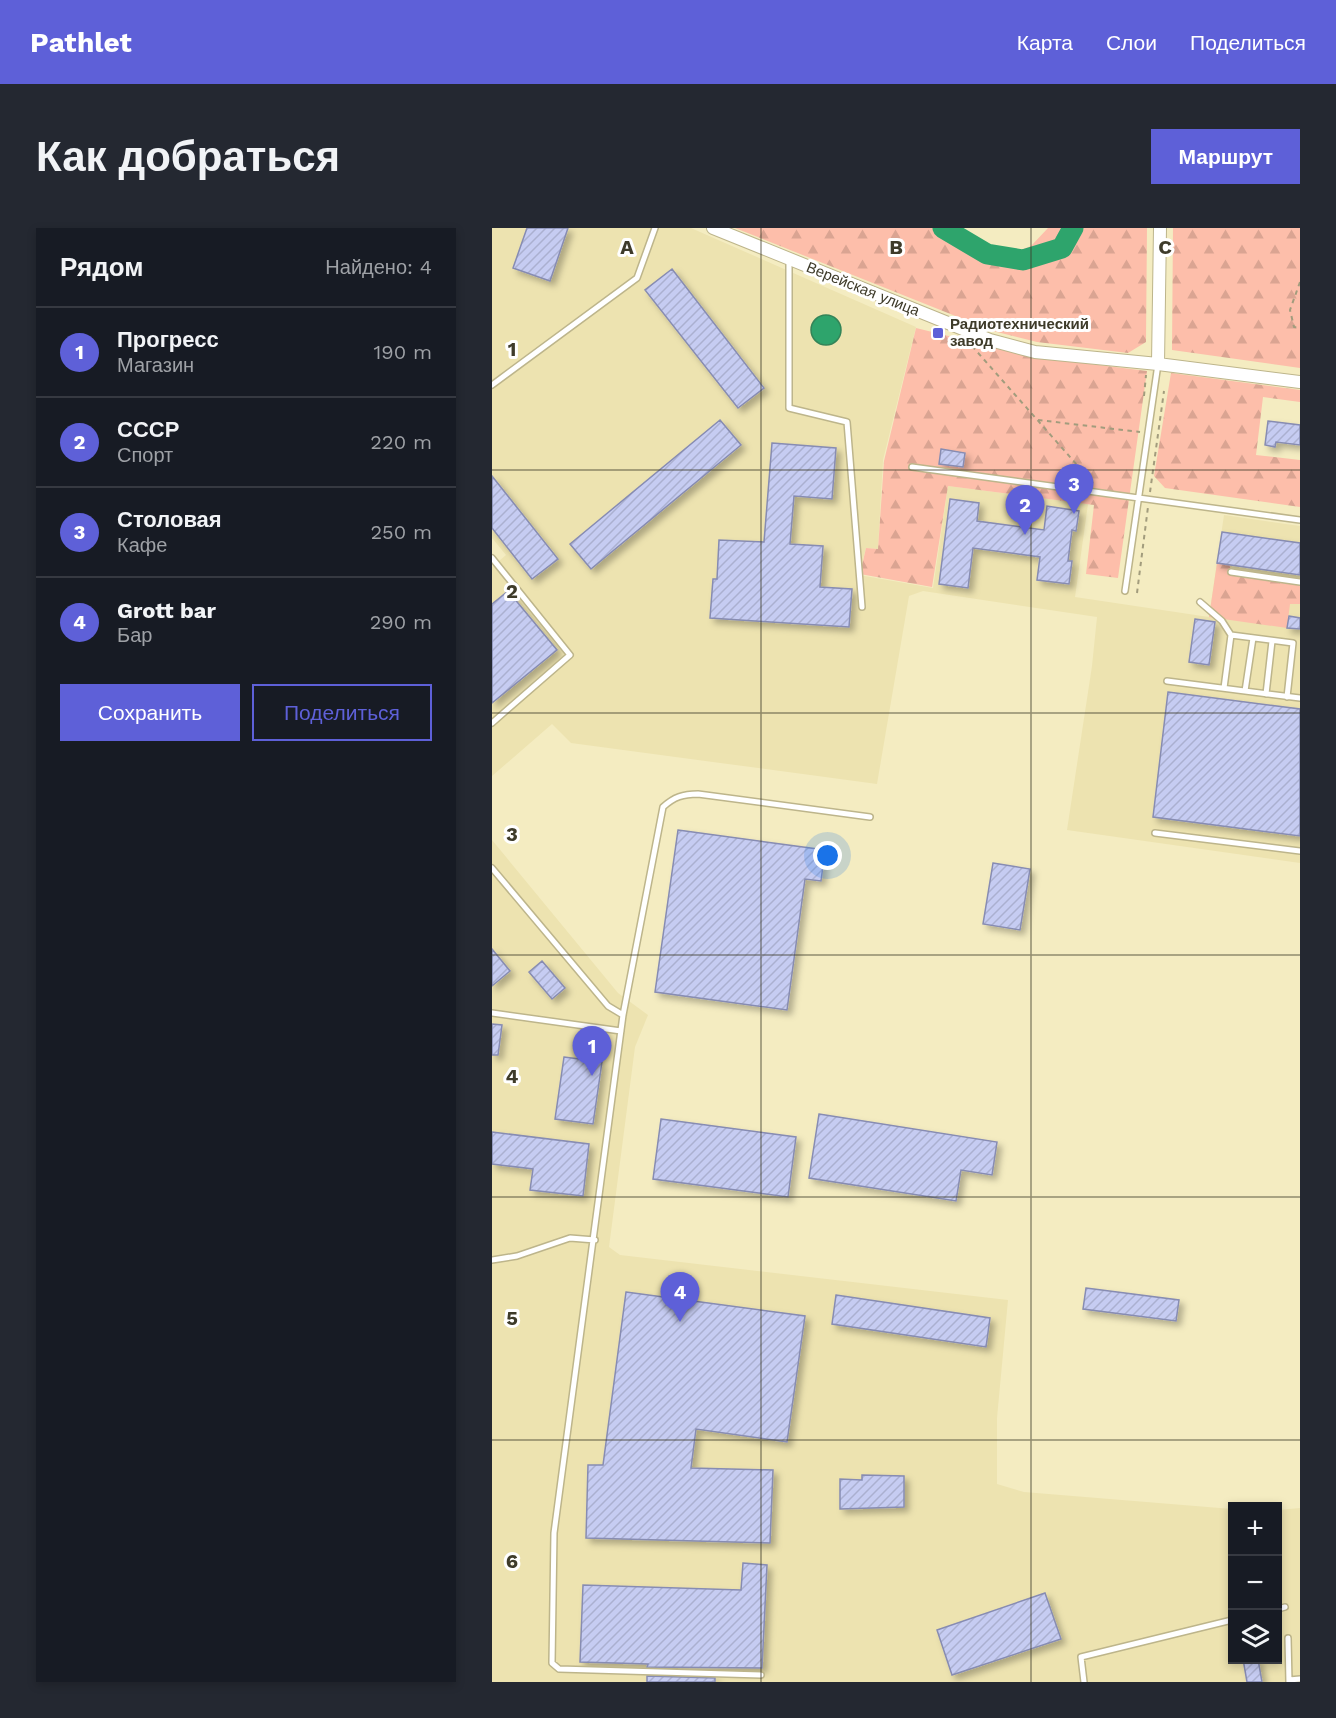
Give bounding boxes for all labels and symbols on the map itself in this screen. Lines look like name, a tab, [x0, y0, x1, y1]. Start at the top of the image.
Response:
text: A	[620, 235, 634, 259]
text: B	[889, 235, 903, 259]
text: C	[1158, 235, 1172, 259]
street label: Верейская улица	[804, 258, 923, 320]
place label: Радиотехнический завод	[950, 315, 1089, 350]
marker: Радиотехнический завод	[931, 326, 945, 340]
text: 1	[508, 337, 516, 361]
pin: 3	[1054, 464, 1094, 514]
pin: 2	[1006, 486, 1044, 535]
text: 2	[506, 579, 518, 603]
text: 3	[506, 822, 518, 846]
your location	[813, 841, 842, 870]
pin: 1	[572, 1026, 612, 1076]
text: 4	[506, 1064, 519, 1088]
pin: 4	[660, 1272, 699, 1322]
text: 5	[506, 1306, 518, 1330]
text: 6	[506, 1549, 518, 1573]

